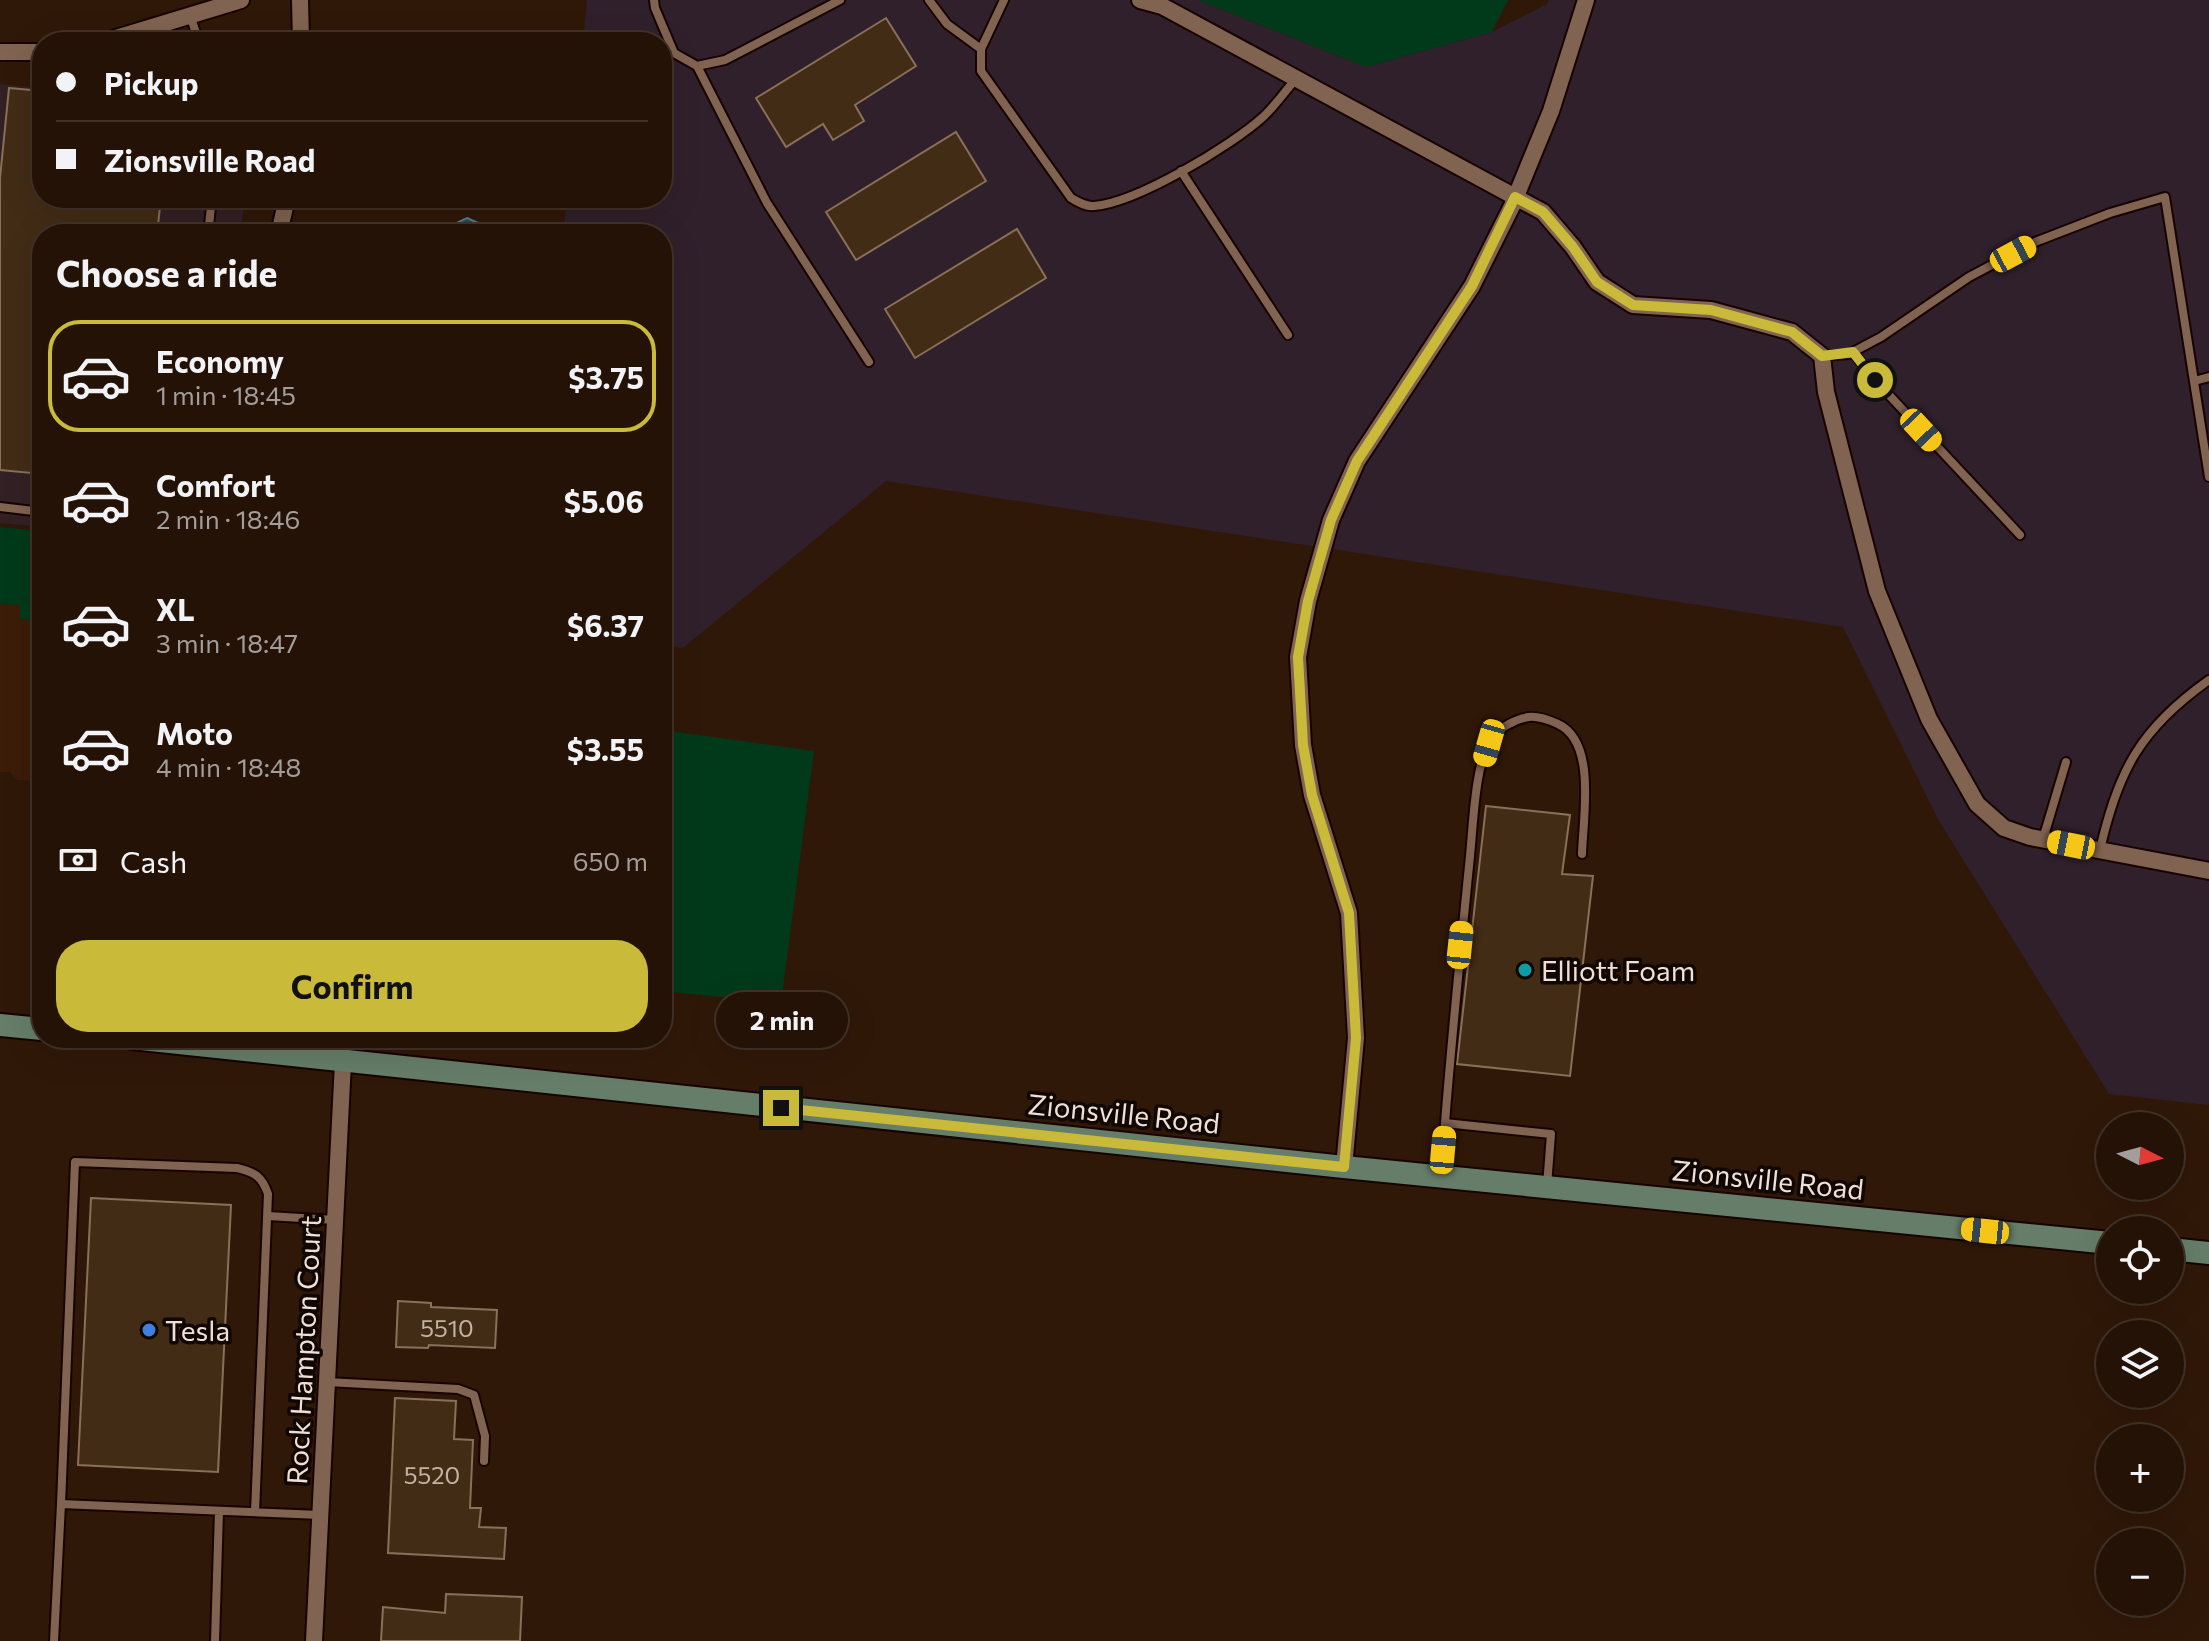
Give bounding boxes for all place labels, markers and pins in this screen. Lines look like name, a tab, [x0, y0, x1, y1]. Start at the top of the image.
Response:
place label: Elliott Foam	[1541, 953, 1695, 987]
marker: Elliott Foam	[1516, 961, 1534, 979]
place label: Tesla	[165, 1313, 230, 1347]
marker: Tesla	[140, 1321, 158, 1339]

